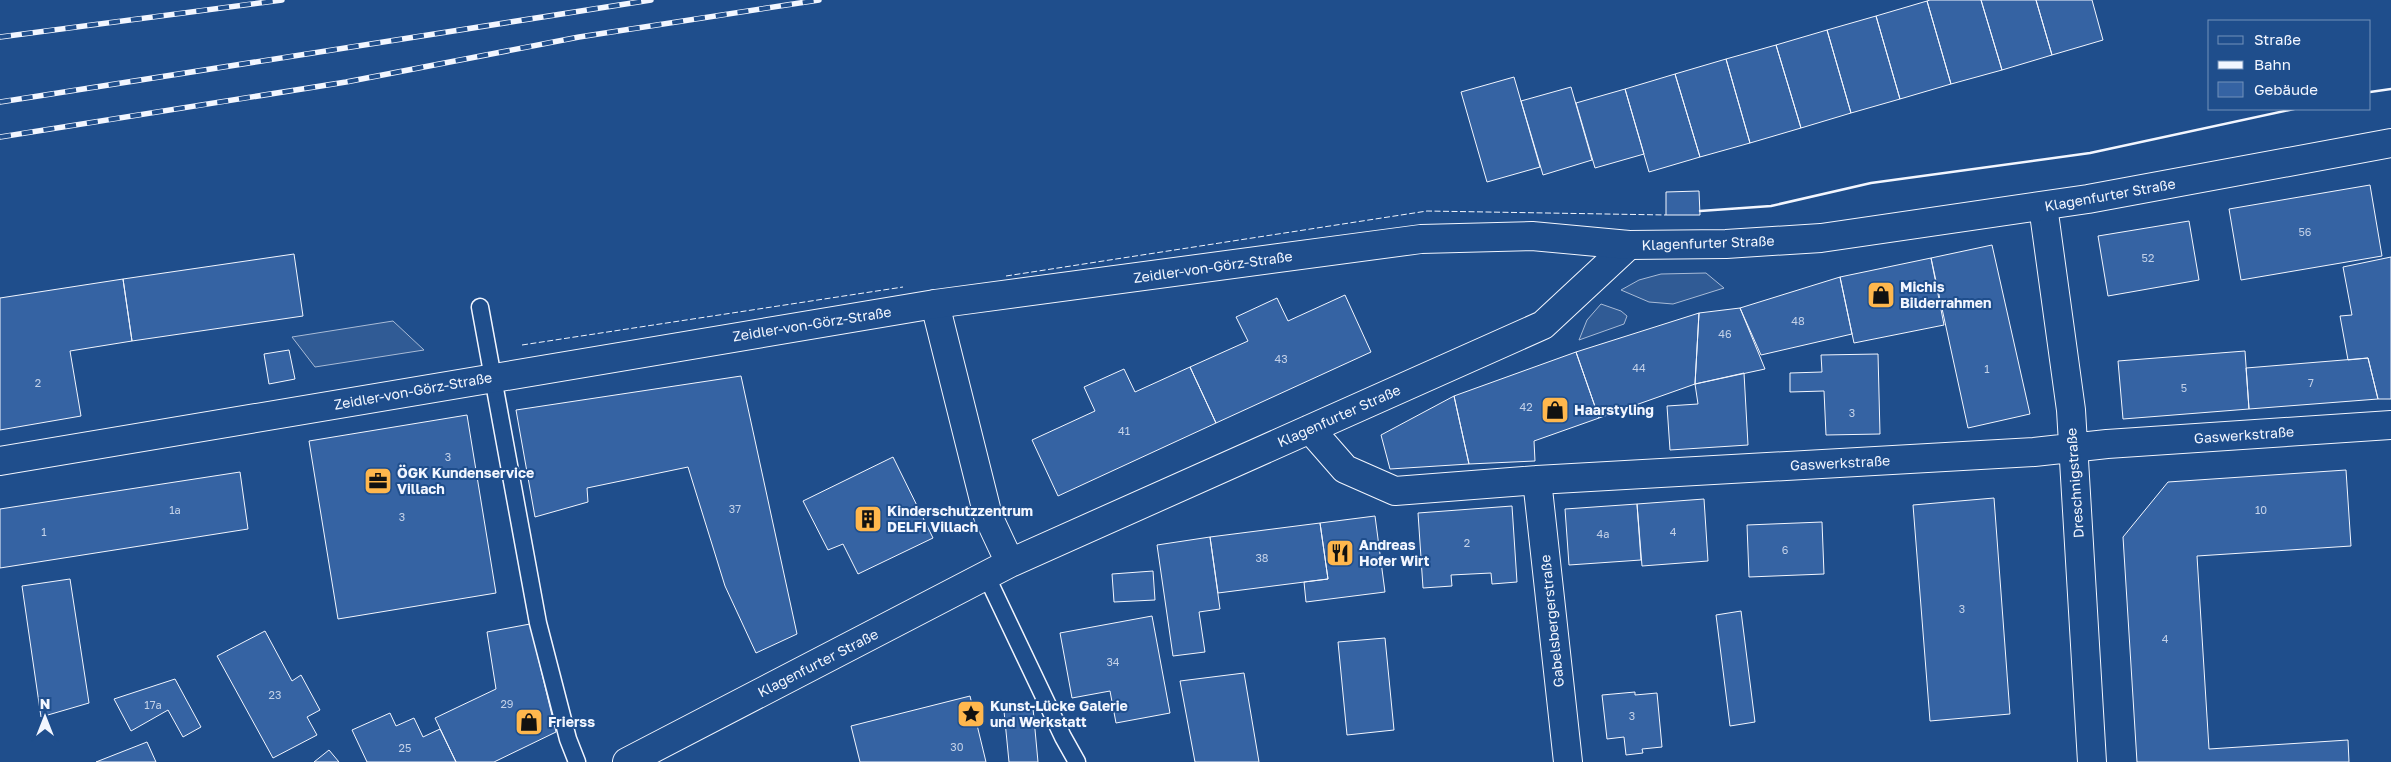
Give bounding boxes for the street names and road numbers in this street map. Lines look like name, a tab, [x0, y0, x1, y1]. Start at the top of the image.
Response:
street label: Klagenfurter Straße	[2043, 175, 2177, 214]
street label: Klagenfurter Straße	[1641, 232, 1775, 253]
street label: Zeidler-von-Görz-Straße	[1132, 247, 1294, 286]
street label: Zeidler-von-Görz-Straße	[731, 303, 892, 344]
street label: Zeidler-von-Görz-Straße	[332, 368, 493, 413]
street label: Klagenfurter Straße	[1275, 381, 1403, 450]
street label: Gaswerkstraße	[2193, 423, 2295, 446]
street label: Dreschnigstraße	[2062, 427, 2087, 539]
street label: Gaswerkstraße	[1789, 451, 1891, 474]
street label: Gabelsbergerstraße	[1536, 554, 1567, 688]
street label: Klagenfurter Straße	[755, 625, 881, 700]

